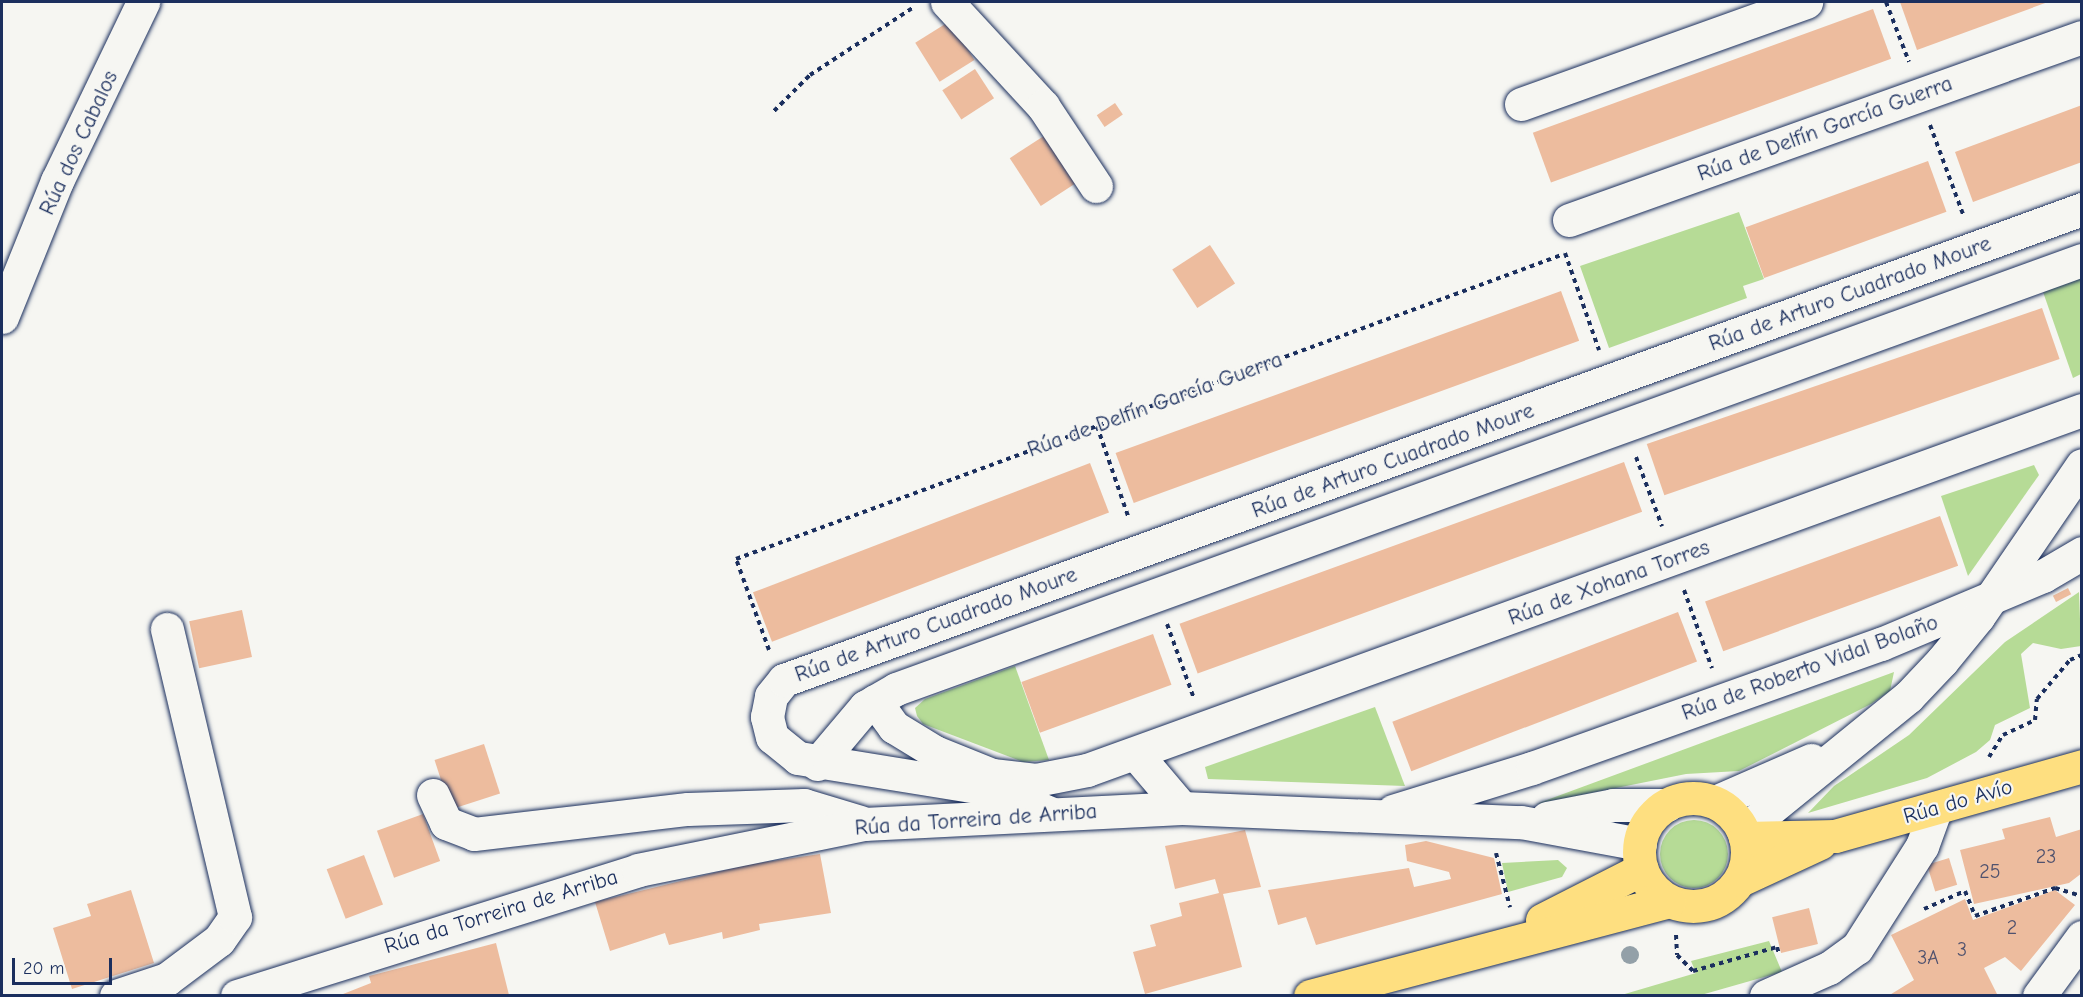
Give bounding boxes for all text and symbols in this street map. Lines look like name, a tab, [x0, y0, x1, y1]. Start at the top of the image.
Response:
street label: Rúa dos Cabalos	[34, 67, 124, 219]
street label: Rúa de Delfín García Guerra	[1694, 71, 1956, 187]
street label: Rúa de Arturo Cuadrado Moure	[1705, 231, 1995, 357]
street label: Rúa de Delfín García Guerra	[1024, 347, 1286, 463]
street label: Rúa de Arturo Cuadrado Moure	[1248, 398, 1538, 524]
street label: Rúa de Xohana Torres	[1505, 534, 1713, 632]
street label: Rúa de Arturo Cuadrado Moure	[791, 562, 1081, 688]
street label: Rúa de Roberto Vidal Bolaño	[1678, 609, 1942, 727]
street label: Rúa do Avío	[1900, 774, 2016, 830]
street label: Rúa da Torreira de Arriba	[854, 798, 1098, 842]
house number: 23	[2036, 844, 2056, 868]
house number: 25	[1979, 859, 2001, 883]
street label: Rúa da Torreira de Arriba	[381, 864, 621, 960]
house number: 2	[2007, 915, 2017, 939]
house number: 3	[1957, 937, 1967, 961]
house number: 3A	[1917, 945, 1939, 969]
scale bar	[15, 946, 116, 984]
text: 20 m	[23, 958, 64, 979]

